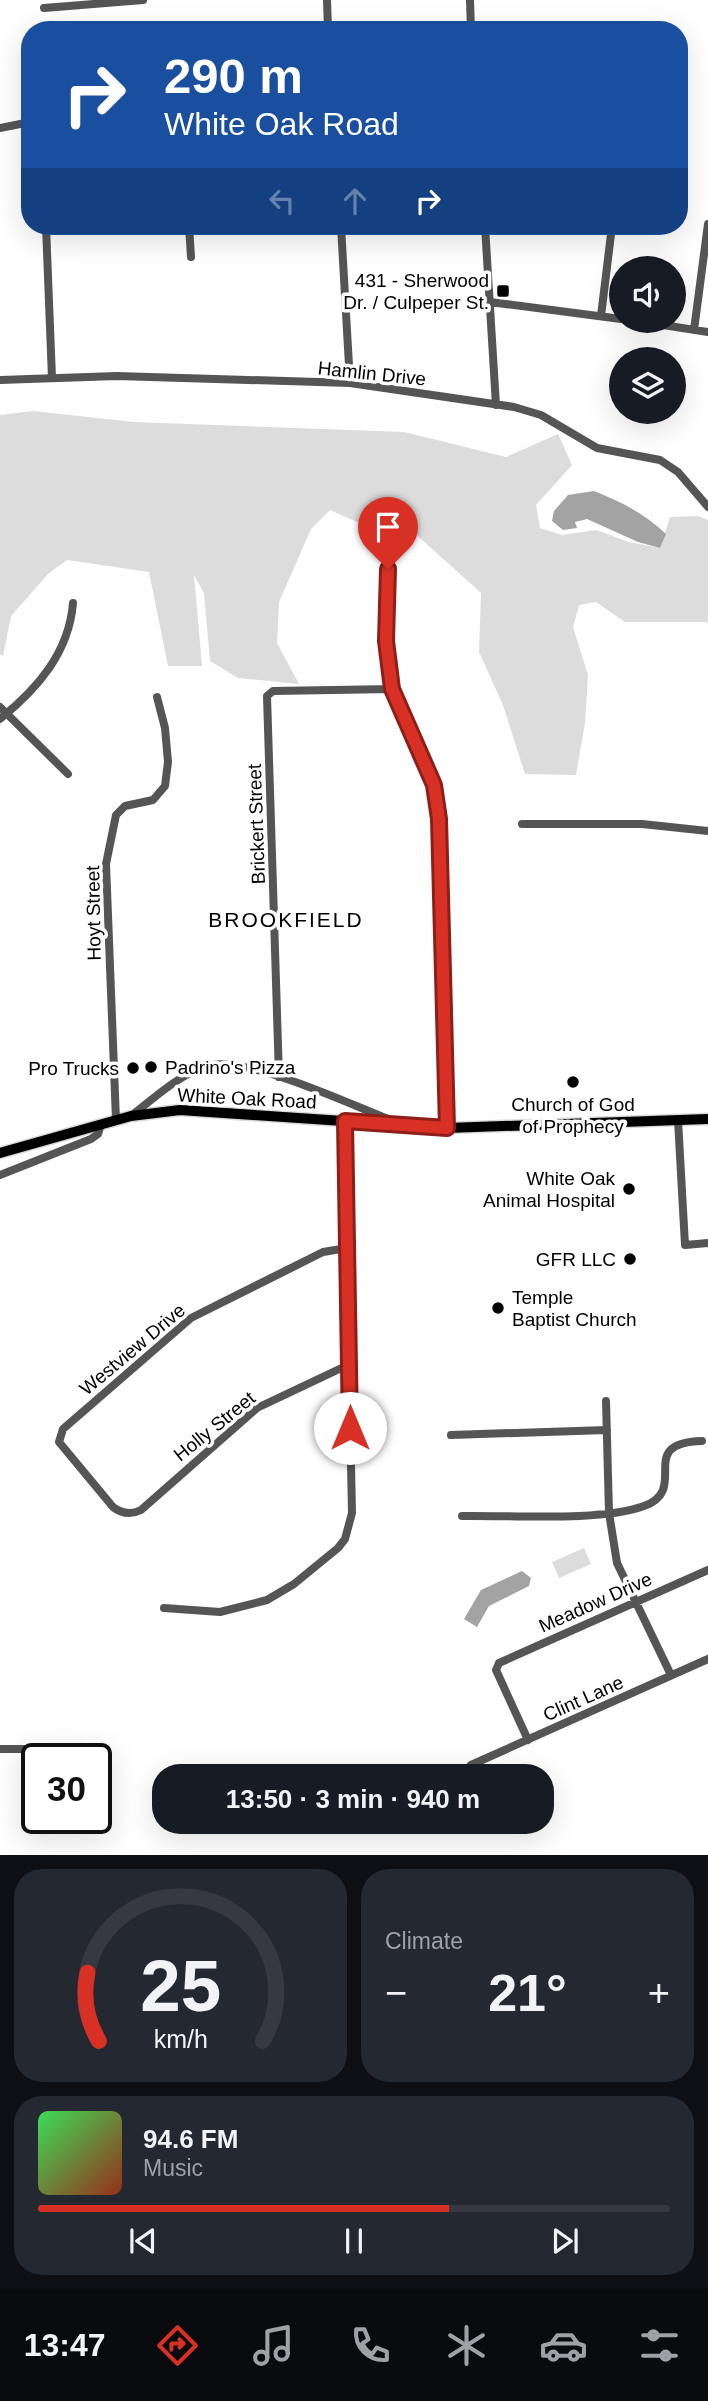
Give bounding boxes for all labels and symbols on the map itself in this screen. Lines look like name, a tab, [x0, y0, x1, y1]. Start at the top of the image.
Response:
place label: 431 - Sherwood Dr. / Culpeper St.	[343, 270, 489, 313]
marker: 431 - Sherwood Dr. / Culpeper St.	[495, 283, 511, 299]
street label: Hamlin Drive	[317, 357, 427, 390]
pin	[358, 497, 418, 569]
street label: Brickert Street	[244, 763, 269, 884]
street label: Hoyt Street	[82, 865, 105, 961]
district label: BROOKFIELD	[208, 908, 364, 931]
place label: Padrino's Pizza	[165, 1057, 296, 1078]
place label: Pro Trucks	[28, 1058, 119, 1079]
marker: Padrino's Pizza	[143, 1059, 159, 1075]
marker: Pro Trucks	[125, 1060, 141, 1076]
marker: Church of God of Prophecy	[565, 1074, 581, 1090]
street label: White Oak Road	[177, 1084, 317, 1113]
place label: Church of God of Prophecy	[511, 1094, 635, 1137]
place label: White Oak Animal Hospital	[483, 1168, 615, 1211]
marker: White Oak Animal Hospital	[621, 1181, 637, 1197]
place label: GFR LLC	[536, 1249, 616, 1270]
marker: GFR LLC	[622, 1251, 638, 1267]
place label: Temple Baptist Church	[512, 1287, 637, 1330]
street label: Westview Drive	[76, 1299, 189, 1399]
marker: Temple Baptist Church	[490, 1300, 506, 1316]
street label: Holly Street	[170, 1387, 260, 1465]
position arrow	[313, 1391, 387, 1465]
street label: Meadow Drive	[535, 1568, 655, 1637]
street label: Clint Lane	[540, 1671, 627, 1725]
speed limit sign: 30	[21, 1743, 112, 1834]

